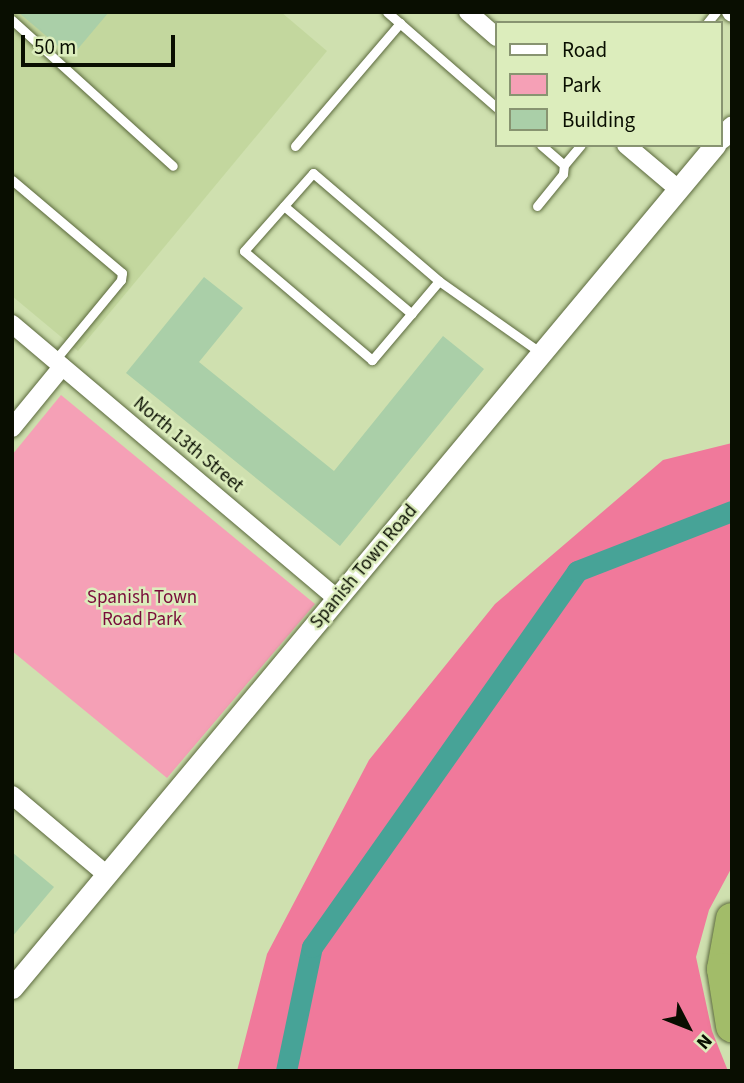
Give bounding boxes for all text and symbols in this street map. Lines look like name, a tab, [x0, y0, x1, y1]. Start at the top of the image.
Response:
scale bar	[24, 21, 178, 65]
legend	[496, 21, 723, 147]
text: 50 m	[34, 32, 76, 62]
text: Road	[562, 35, 607, 65]
text: Park	[562, 70, 601, 100]
text: Building	[562, 105, 635, 135]
street label: North 13th Street	[128, 392, 248, 498]
street label: Spanish Town Road	[305, 500, 423, 634]
park label: Spanish Town Road Park	[87, 587, 197, 631]
north arrow	[653, 992, 723, 1062]
text: N	[690, 1028, 718, 1055]

